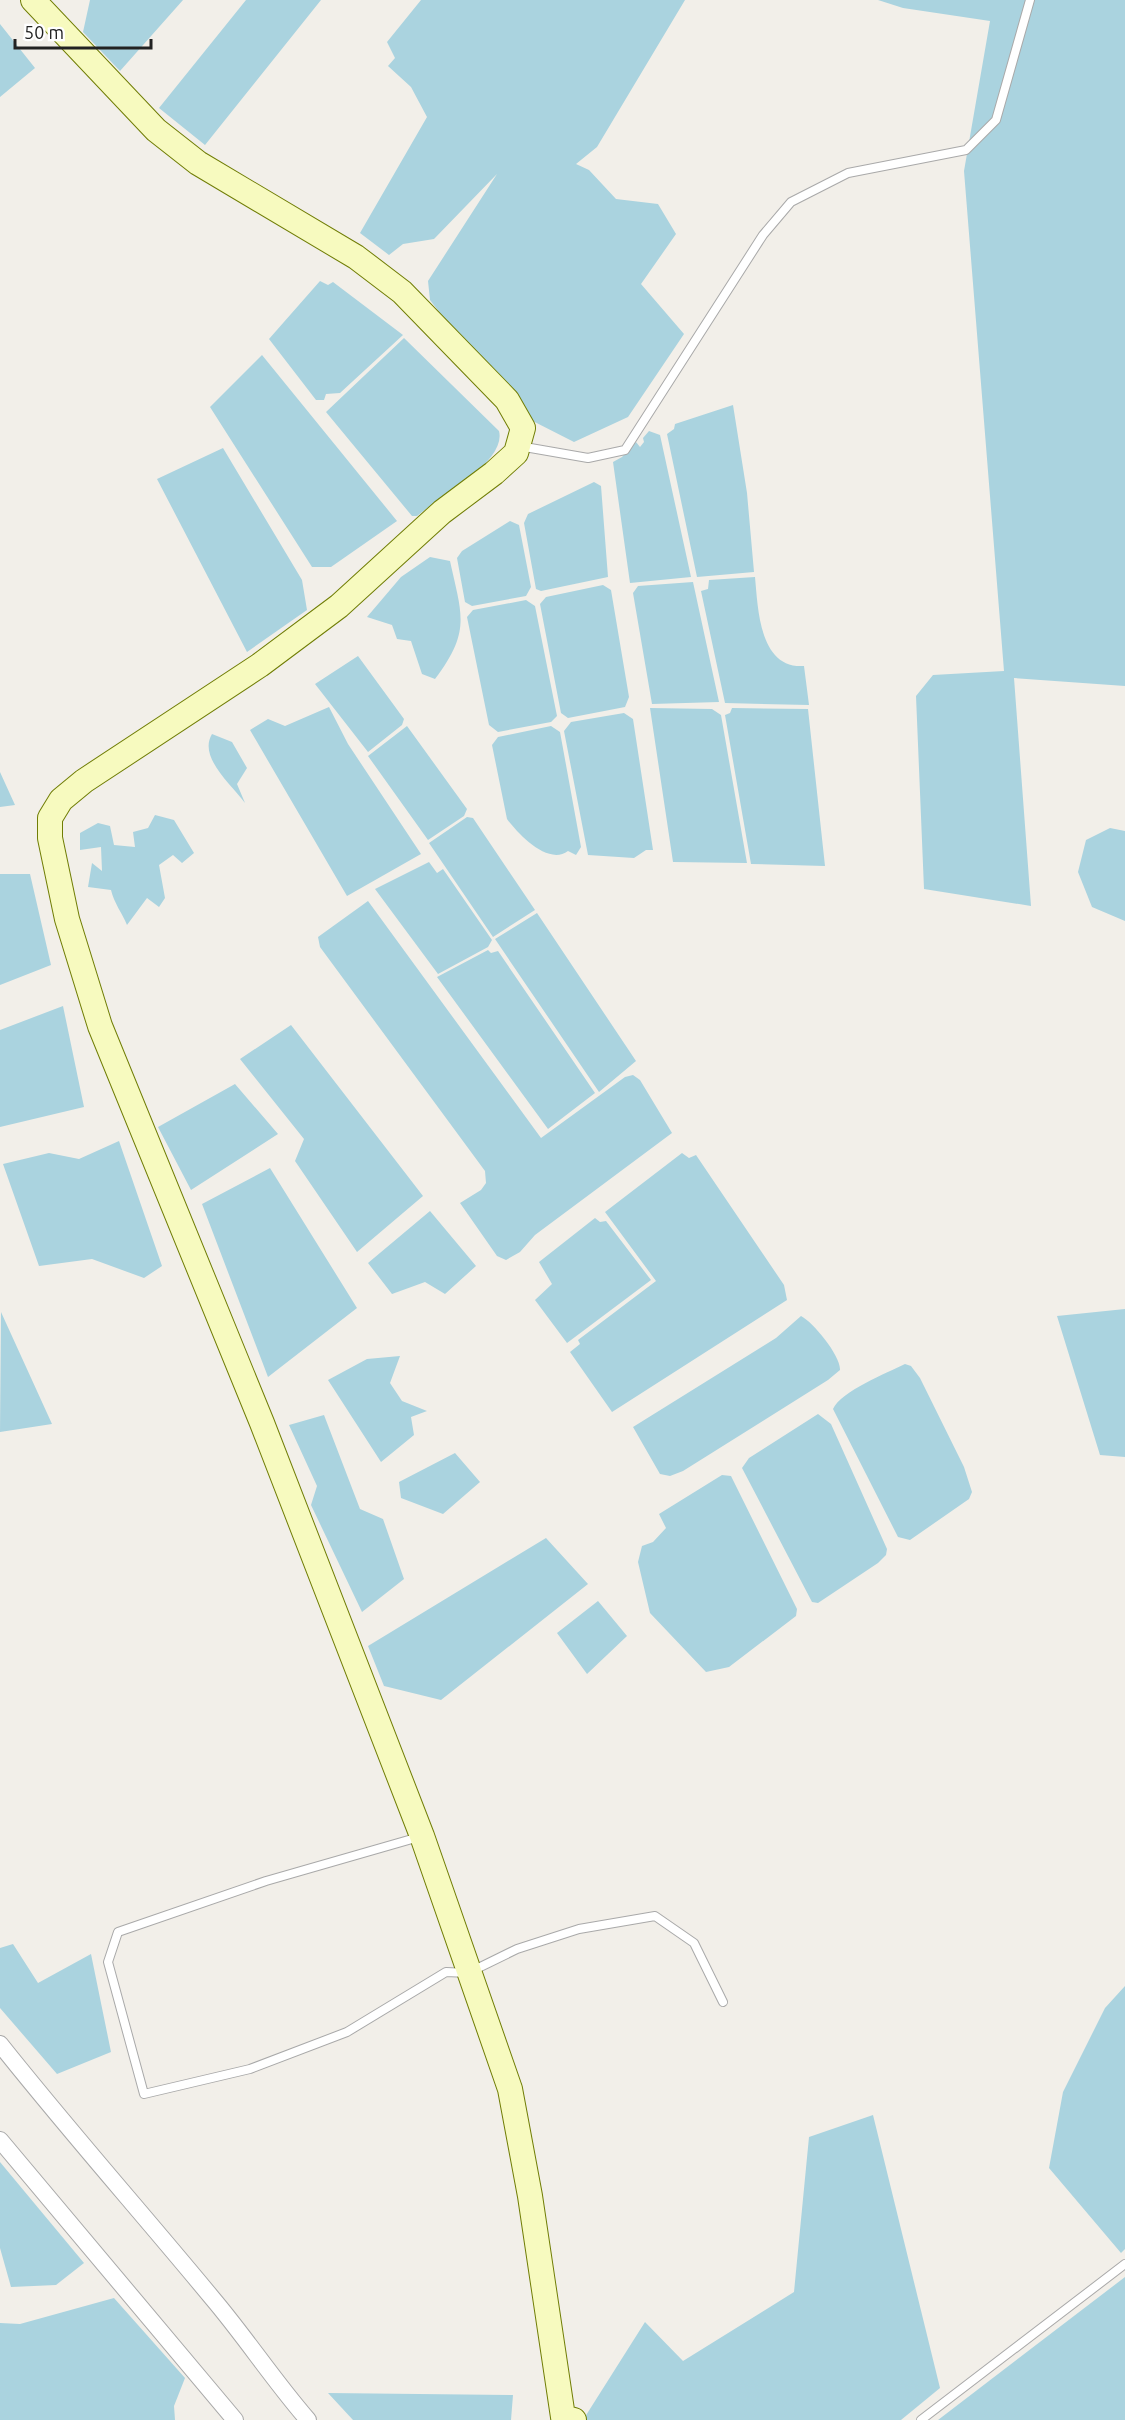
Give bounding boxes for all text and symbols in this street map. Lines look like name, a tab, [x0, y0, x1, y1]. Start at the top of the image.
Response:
scale bar	[15, 12, 152, 50]
text: 50 m	[24, 22, 64, 42]

